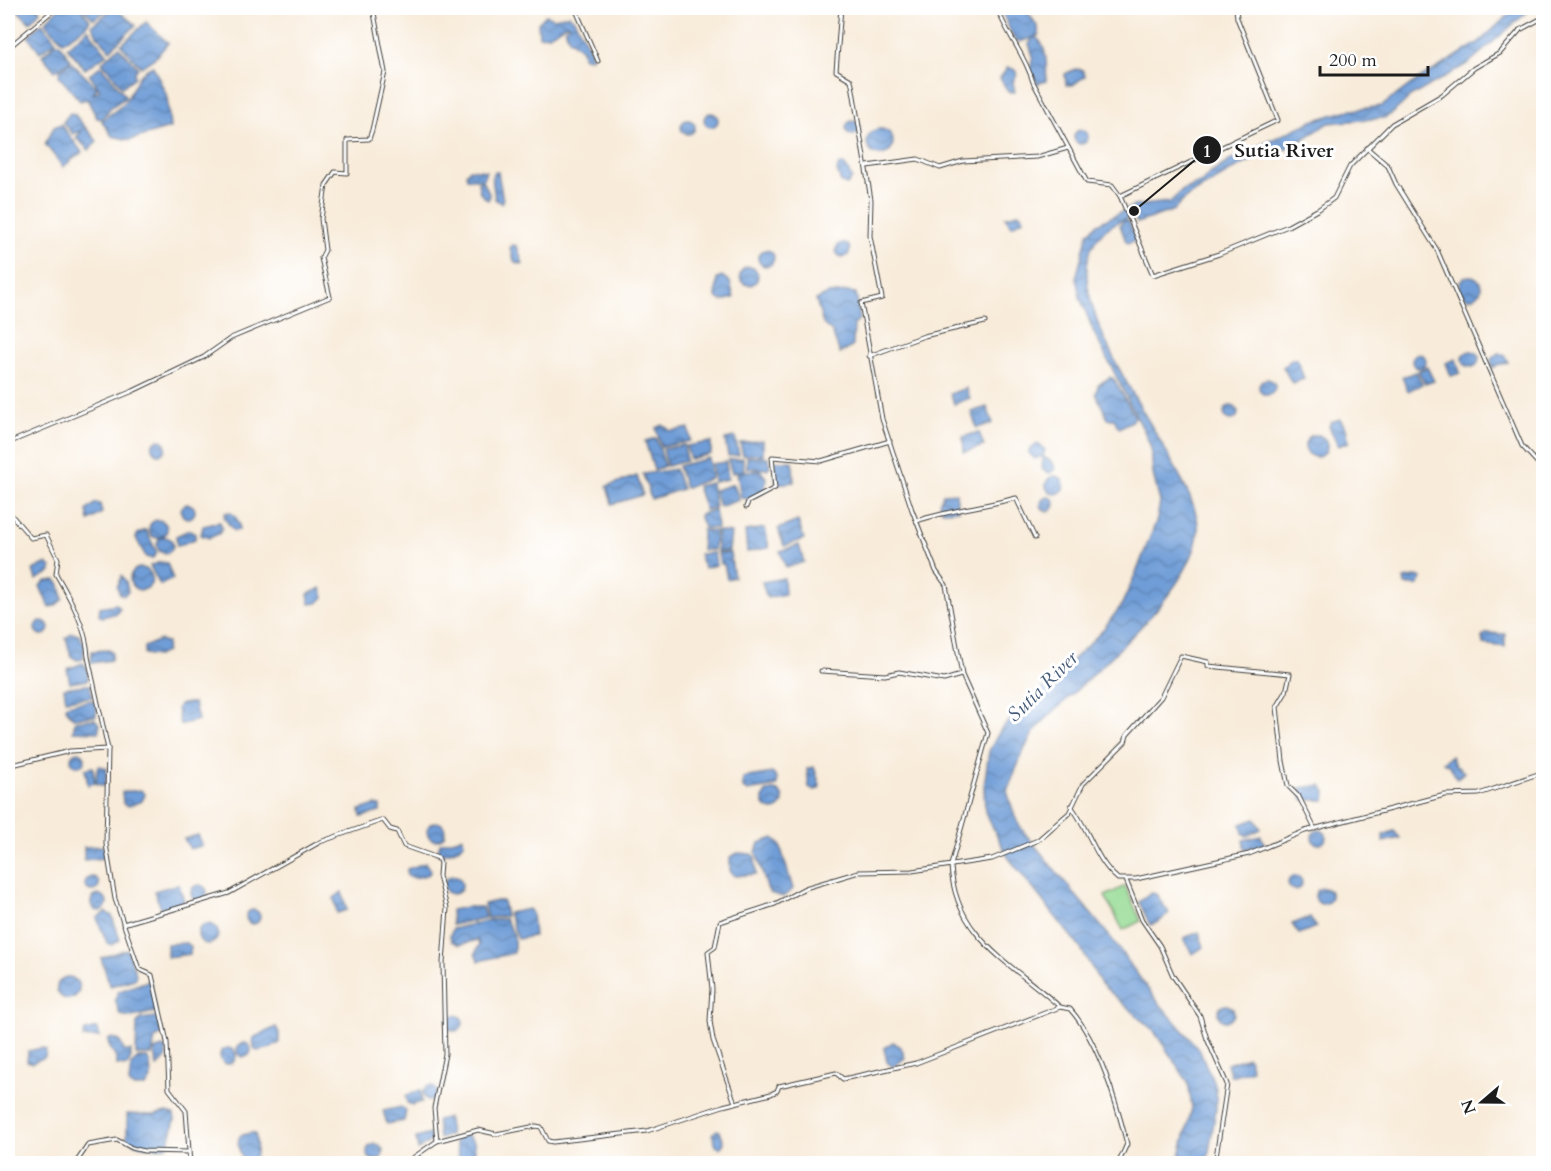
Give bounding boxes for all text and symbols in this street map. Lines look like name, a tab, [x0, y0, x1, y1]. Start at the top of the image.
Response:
scale bar	[1320, 39, 1428, 77]
text: 200 m	[1329, 48, 1377, 73]
callout: Sutia River	[1192, 131, 1345, 169]
text: Sutia River	[1234, 137, 1335, 164]
text: 1	[1202, 139, 1212, 164]
water label: Sutia River	[1001, 644, 1085, 728]
north arrow	[1452, 1072, 1512, 1132]
text: N	[1456, 1096, 1482, 1117]

